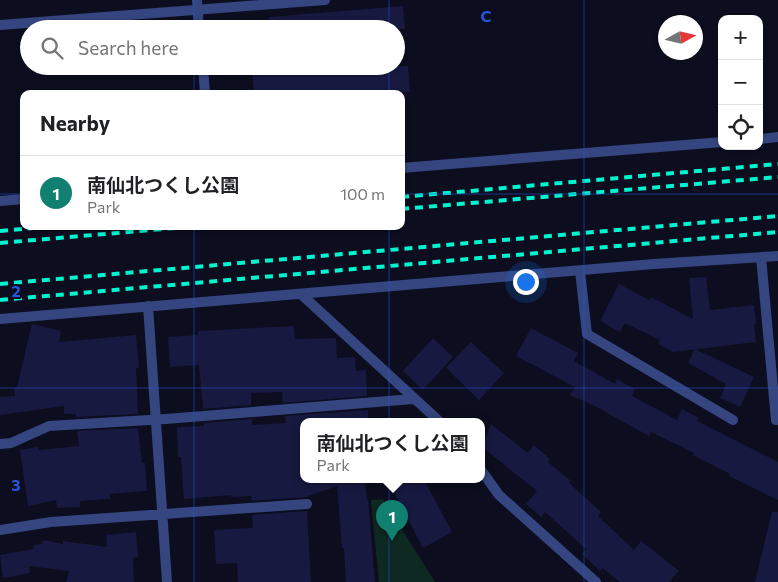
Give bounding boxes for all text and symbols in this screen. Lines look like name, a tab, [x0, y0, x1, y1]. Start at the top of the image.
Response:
text: C	[481, 6, 492, 25]
north arrow	[658, 15, 703, 60]
map controls	[718, 15, 763, 150]
button: +	[718, 15, 763, 60]
search box	[20, 20, 405, 75]
icon: search	[38, 34, 66, 62]
text: Search here	[78, 36, 178, 59]
button: −	[718, 60, 763, 105]
button: locate	[718, 105, 763, 150]
text: Nearby	[40, 110, 110, 135]
text: 南仙北つくし公園	[87, 173, 239, 196]
text: 1	[52, 184, 60, 203]
text: 100 m	[340, 184, 385, 203]
text: Park	[87, 197, 120, 216]
your location	[513, 269, 539, 295]
text: 2	[11, 281, 21, 300]
popup	[300, 418, 485, 483]
text: 南仙北つくし公園	[316, 431, 469, 454]
text: Park	[316, 455, 350, 474]
text: 3	[11, 475, 21, 494]
pin: 1	[376, 500, 408, 541]

